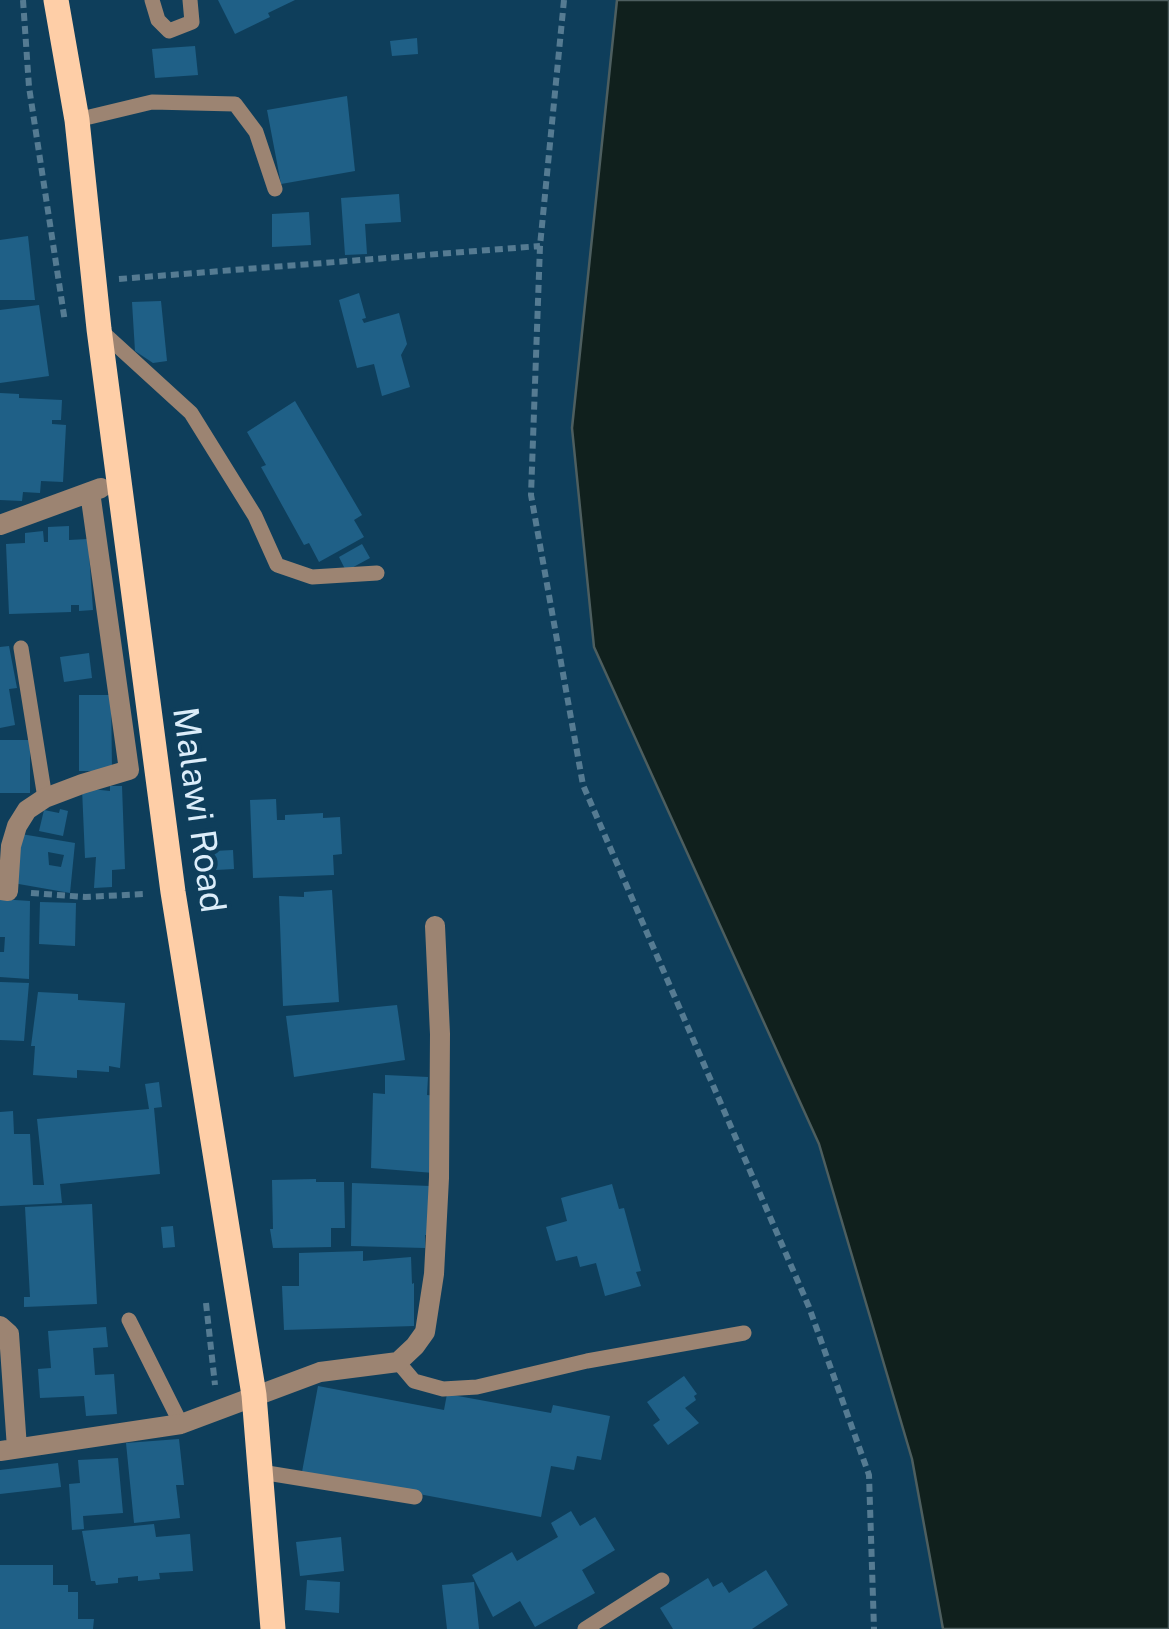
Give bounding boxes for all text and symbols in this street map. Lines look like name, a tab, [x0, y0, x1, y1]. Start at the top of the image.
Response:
street label: Malawi Road	[163, 705, 233, 915]

